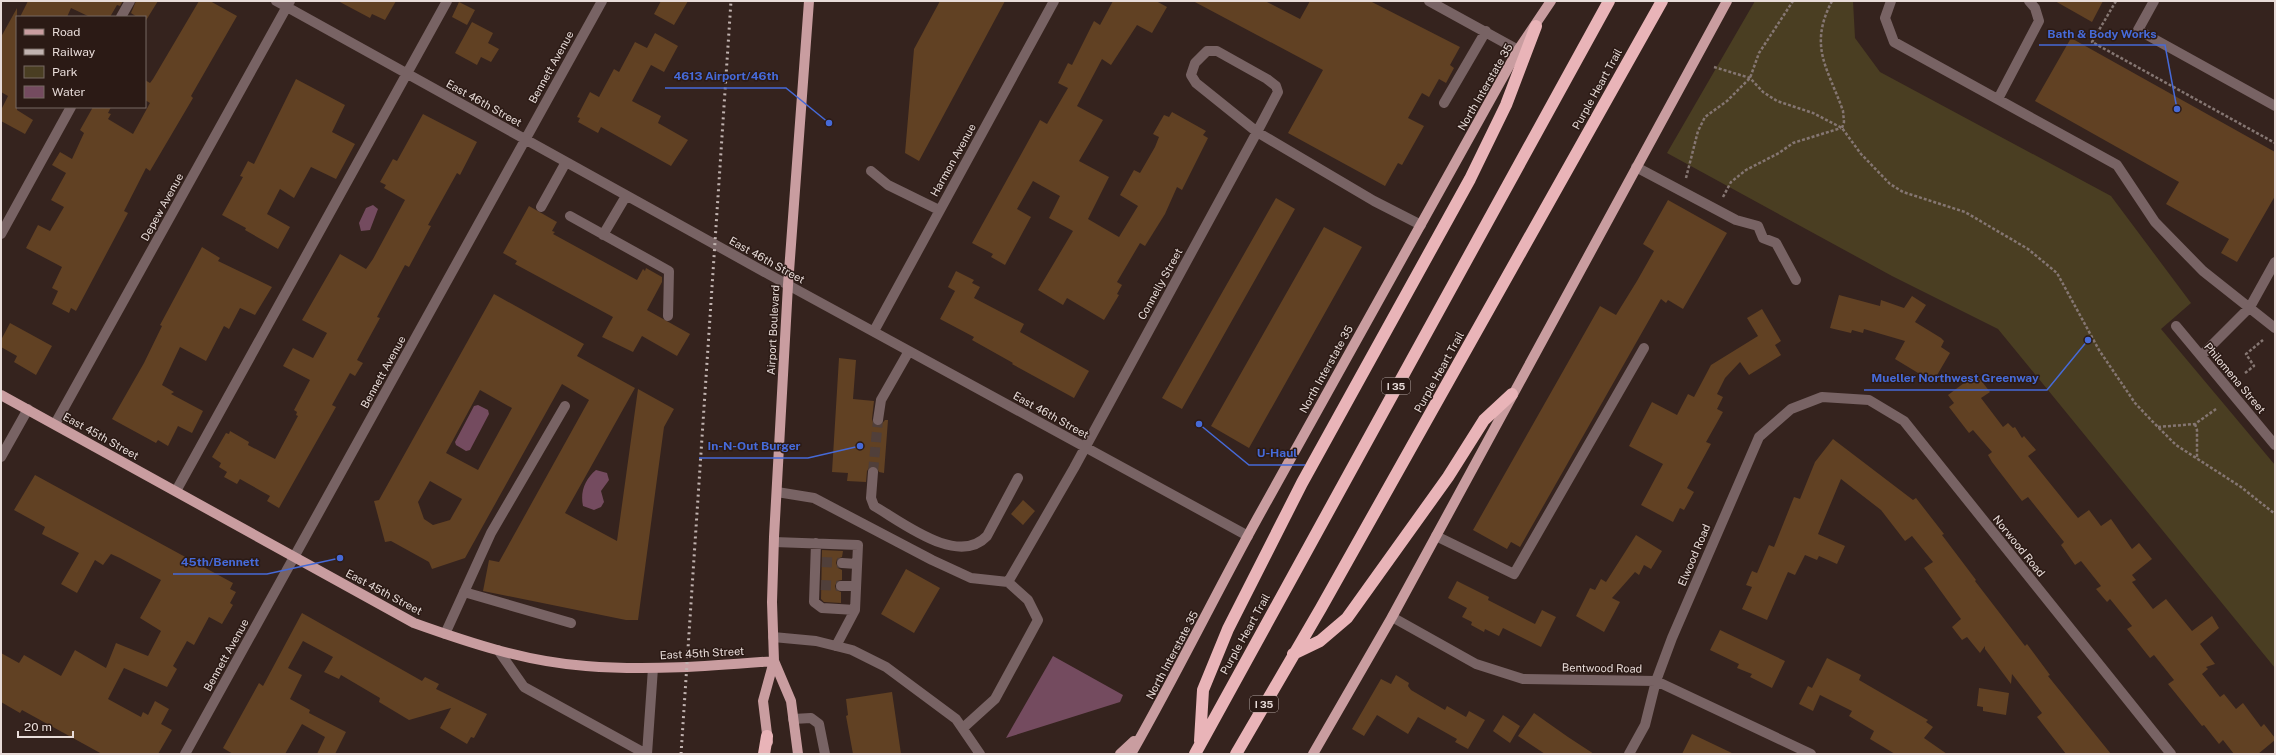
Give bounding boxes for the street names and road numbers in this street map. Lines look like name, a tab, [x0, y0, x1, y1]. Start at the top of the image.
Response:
street label: Bennett Avenue	[526, 29, 576, 105]
street label: North Interstate 35	[1455, 41, 1515, 133]
street label: Purple Heart Trail	[1570, 47, 1624, 131]
street label: East 46th Street	[444, 77, 524, 129]
street label: Harmon Avenue	[928, 122, 978, 198]
street label: Depew Avenue	[138, 171, 186, 243]
street label: East 46th Street	[727, 234, 807, 286]
street label: Connelly Street	[1135, 246, 1185, 322]
street label: Airport Boulevard	[765, 285, 781, 375]
street label: North Interstate 35	[1297, 323, 1355, 415]
street label: Purple Heart Trail	[1412, 330, 1466, 414]
street label: Bennett Avenue	[358, 334, 408, 410]
street label: Philomena Street	[2202, 340, 2268, 416]
road number: I 35	[1382, 378, 1410, 394]
street label: East 46th Street	[1011, 389, 1091, 441]
street label: East 45th Street	[61, 410, 141, 462]
street label: Norwood Road	[1991, 513, 2047, 579]
street label: Elwood Road	[1676, 522, 1712, 588]
street label: East 45th Street	[344, 567, 424, 617]
street label: Purple Heart Trail	[1218, 592, 1272, 676]
street label: North Interstate 35	[1144, 609, 1200, 701]
street label: Bennett Avenue	[201, 617, 251, 693]
street label: East 45th Street	[660, 645, 744, 661]
street label: Bentwood Road	[1562, 661, 1642, 675]
road number: I 35	[1250, 696, 1278, 712]

